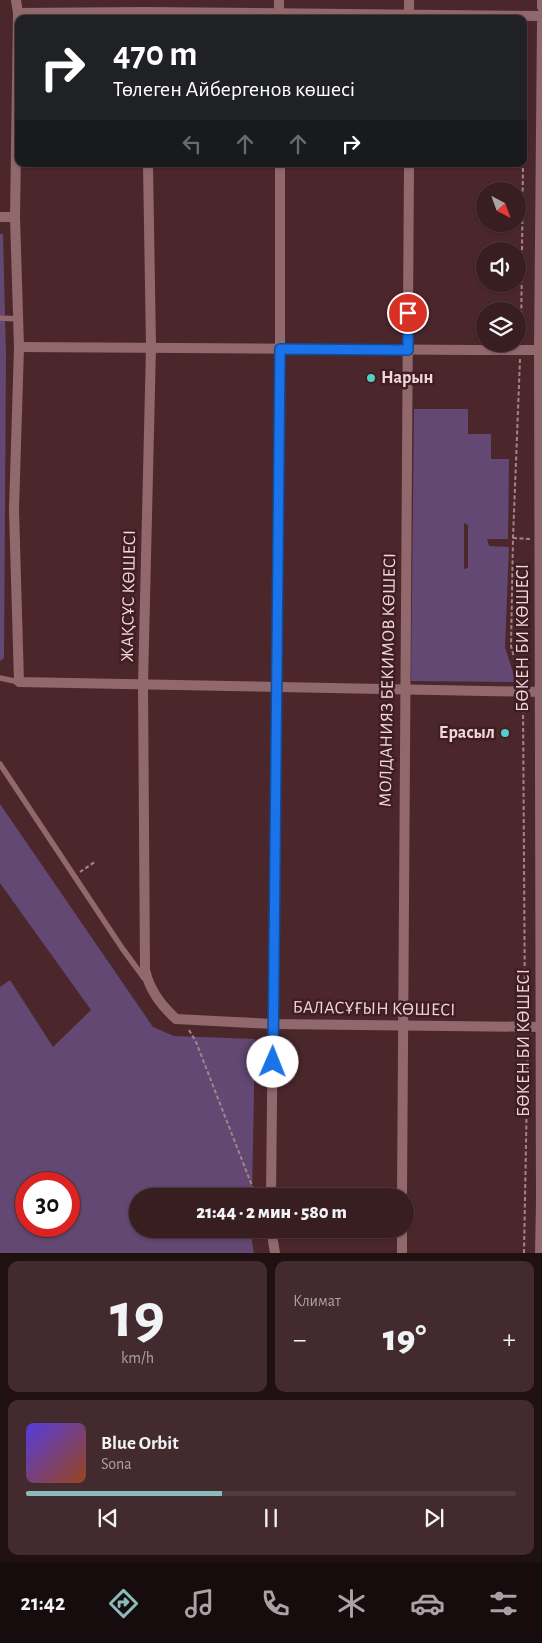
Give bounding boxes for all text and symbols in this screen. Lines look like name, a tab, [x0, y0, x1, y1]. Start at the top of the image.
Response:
icon: right	[30, 35, 95, 100]
text: 470 m	[113, 37, 198, 72]
text: Төлеген Айбергенов көшесі	[113, 78, 355, 100]
icon: left	[178, 130, 206, 158]
icon: ahead	[231, 130, 259, 158]
icon: ahead	[284, 130, 312, 158]
icon: right	[337, 130, 365, 158]
north arrow	[476, 182, 526, 232]
map controls	[476, 182, 526, 352]
button: sound	[476, 242, 526, 292]
pin	[387, 292, 429, 334]
icon: arrive	[394, 299, 422, 327]
button: layers	[476, 302, 526, 352]
place label: Нарын	[381, 369, 433, 387]
marker: Нарын	[365, 372, 377, 384]
street label: ЖАҚСҰС КӨШЕСІ	[119, 530, 139, 662]
street label: МОЛДАНИЯЗ БЕКИМОВ КӨШЕСІ	[377, 553, 399, 807]
street label: БӨКЕН БИ КӨШЕСІ	[514, 564, 532, 712]
place label: Ерасыл	[439, 724, 495, 742]
marker: Ерасыл	[499, 727, 511, 739]
street label: БӨКЕН БИ КӨШЕСІ	[515, 969, 533, 1117]
street label: БАЛАСҰҒЫН КӨШЕСІ	[292, 999, 456, 1019]
position arrow	[246, 1035, 298, 1087]
speed limit sign: 30	[15, 1172, 80, 1237]
text: 21:44 · 2 мин · 580 m	[196, 1203, 347, 1222]
text: 19	[110, 1284, 165, 1349]
text: Климат	[293, 1293, 341, 1309]
text: 19°	[383, 1320, 426, 1358]
text: −	[293, 1326, 306, 1354]
text: +	[503, 1326, 516, 1354]
text: km/h	[121, 1350, 154, 1366]
text: Blue Orbit	[101, 1434, 179, 1453]
text: Sona	[101, 1456, 132, 1472]
icon: previous	[94, 1504, 122, 1532]
icon: pause	[257, 1504, 285, 1532]
icon: next	[420, 1504, 448, 1532]
icon: directions	[106, 1586, 141, 1621]
icon: music	[182, 1586, 217, 1621]
icon: phone	[258, 1586, 293, 1621]
icon: climate	[334, 1586, 369, 1621]
icon: car	[410, 1586, 445, 1621]
icon: filters	[486, 1586, 521, 1621]
text: 21:42	[21, 1592, 65, 1614]

